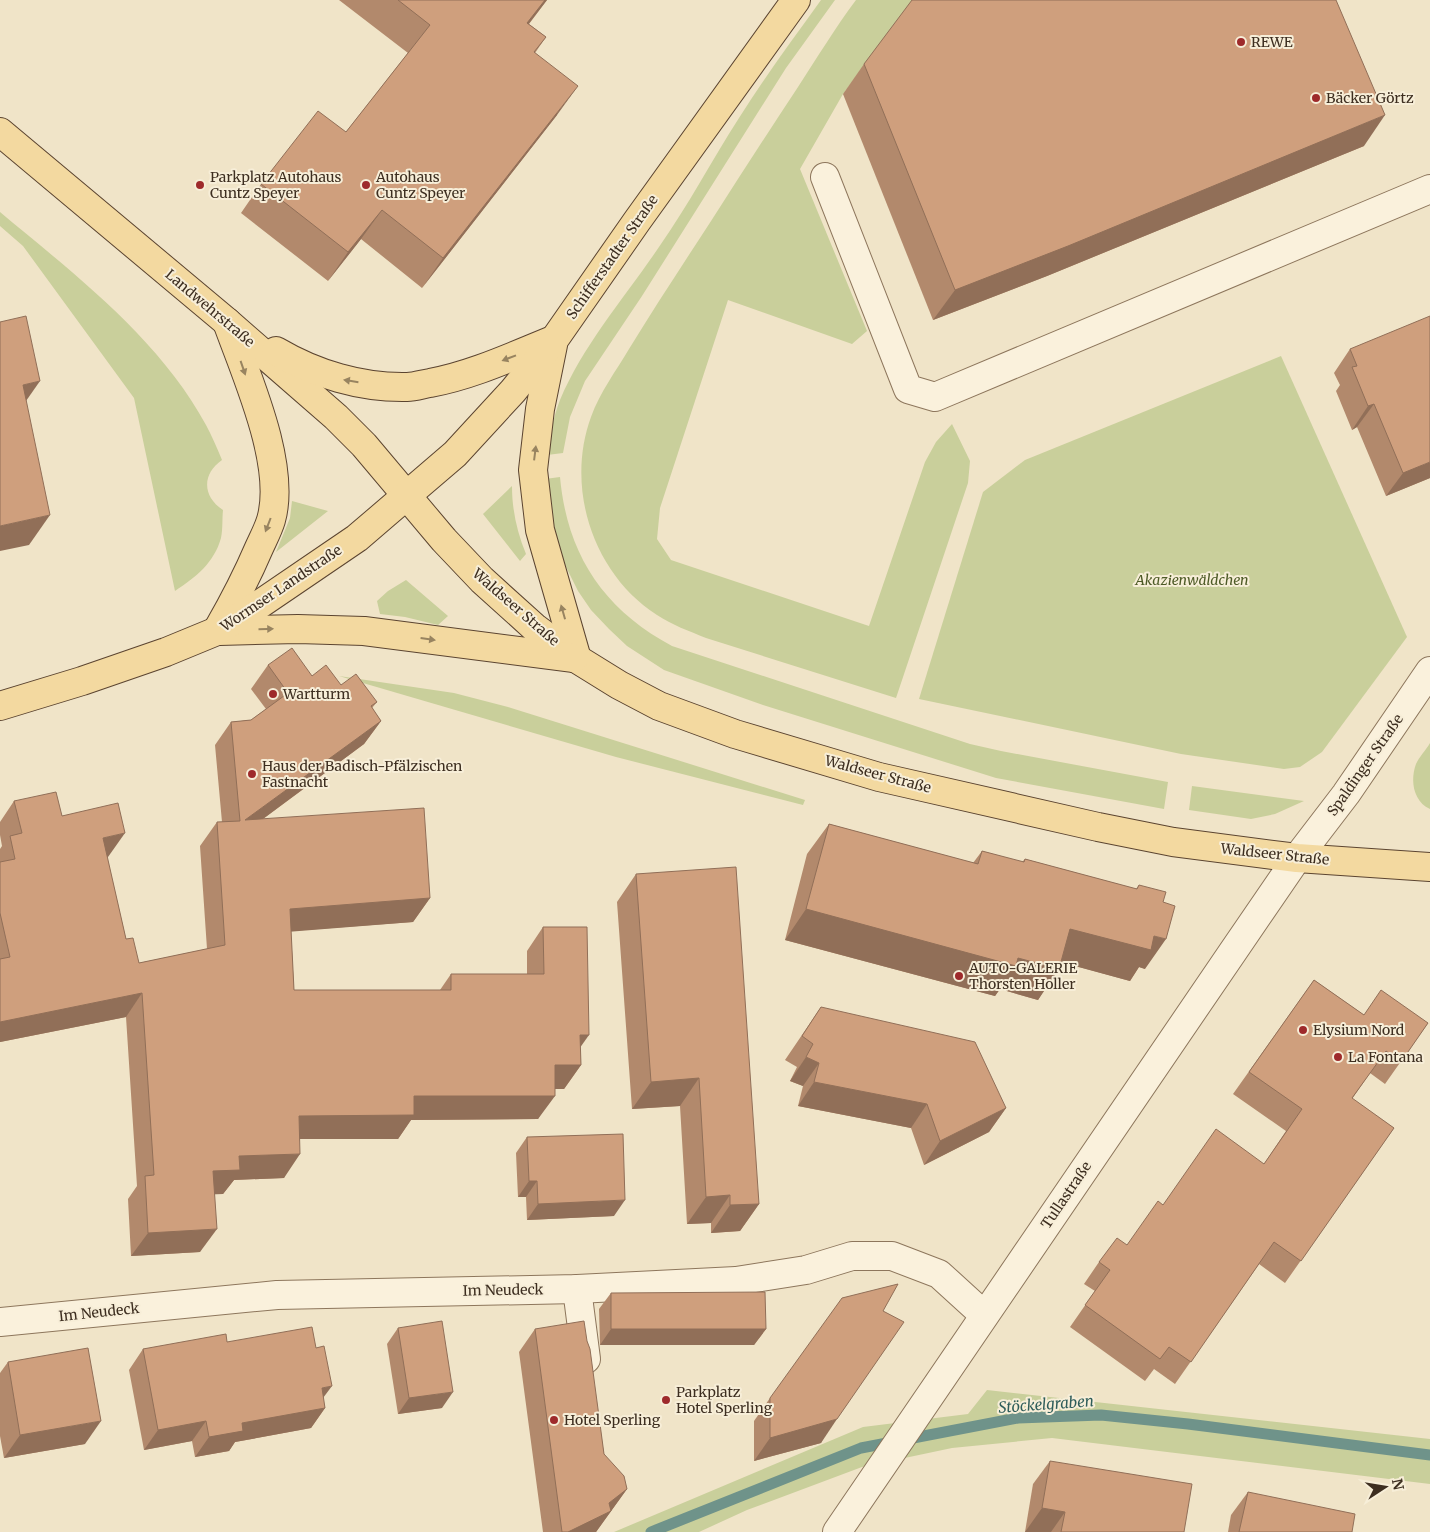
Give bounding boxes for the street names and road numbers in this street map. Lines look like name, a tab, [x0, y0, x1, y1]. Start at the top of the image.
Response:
street label: Schifferstadter Straße	[562, 191, 662, 323]
street label: Landwehrstraße	[162, 265, 258, 351]
street label: Wormser Landstraße	[216, 541, 345, 636]
street label: Waldseer Straße	[468, 564, 563, 650]
street label: Spaldinger Straße	[1323, 711, 1407, 819]
street label: Waldseer Straße	[822, 751, 933, 797]
street label: Waldseer Straße	[1219, 839, 1330, 869]
street label: Tullastraße	[1037, 1158, 1095, 1232]
street label: Im Neudeck	[462, 1280, 544, 1300]
street label: Im Neudeck	[58, 1299, 140, 1325]

